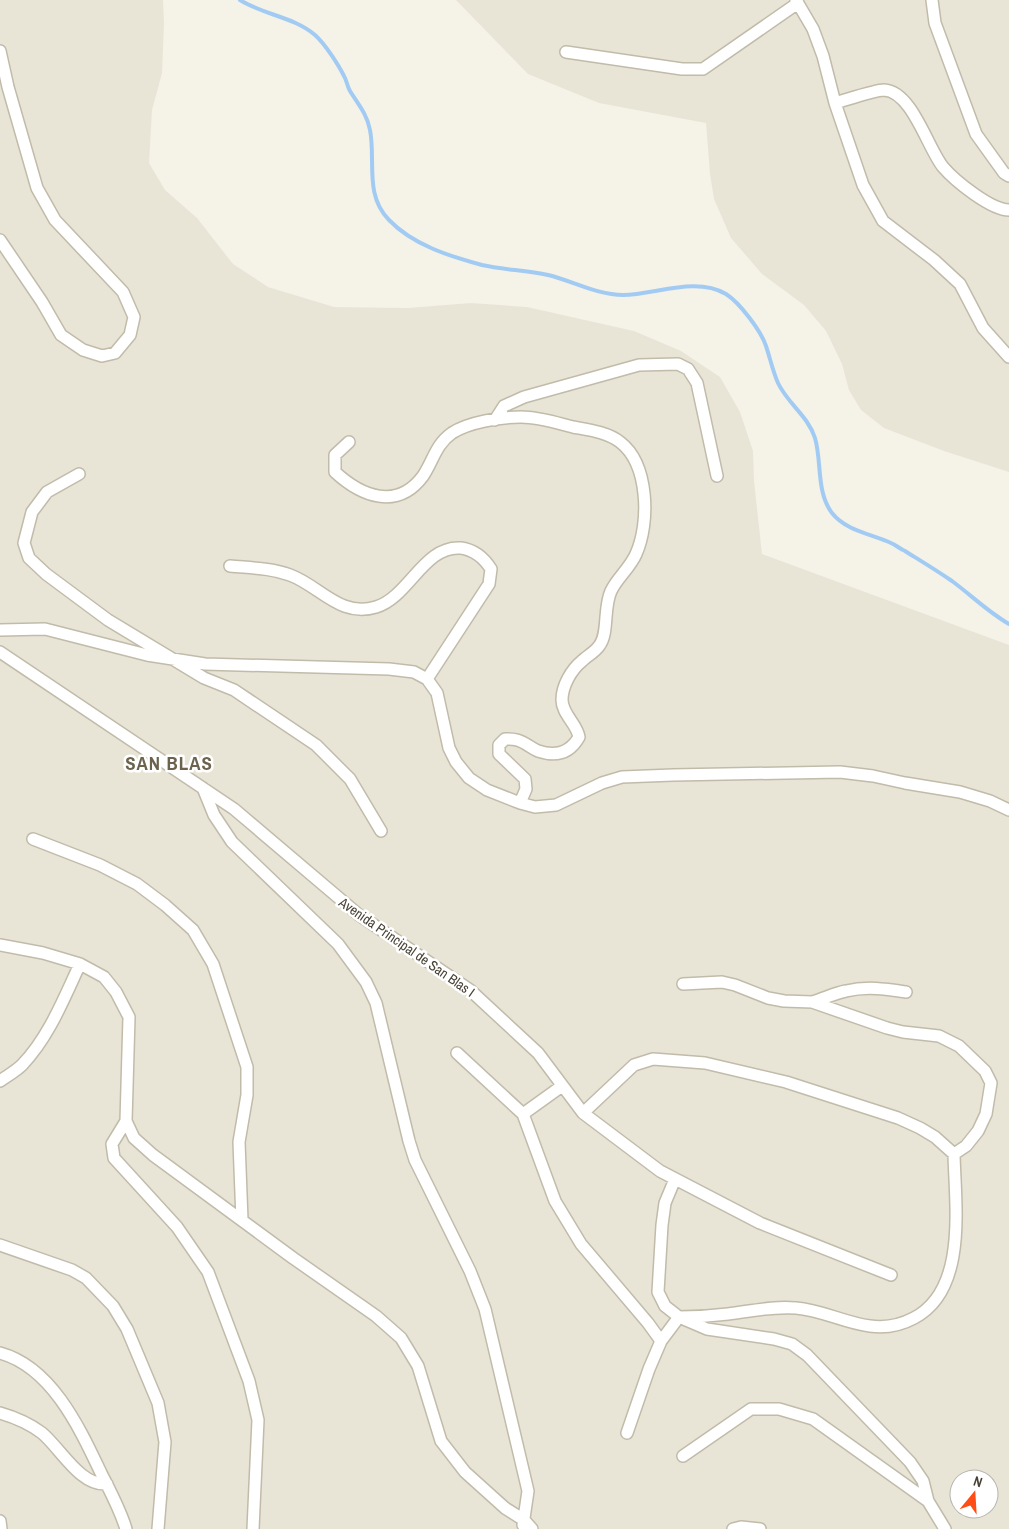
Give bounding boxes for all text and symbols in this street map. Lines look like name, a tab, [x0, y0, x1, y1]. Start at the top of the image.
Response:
district label: SAN BLAS	[125, 750, 213, 776]
street label: Avenida Principal de San Blas I	[335, 893, 478, 1001]
north arrow	[949, 1469, 999, 1519]
text: N	[971, 1472, 985, 1491]

